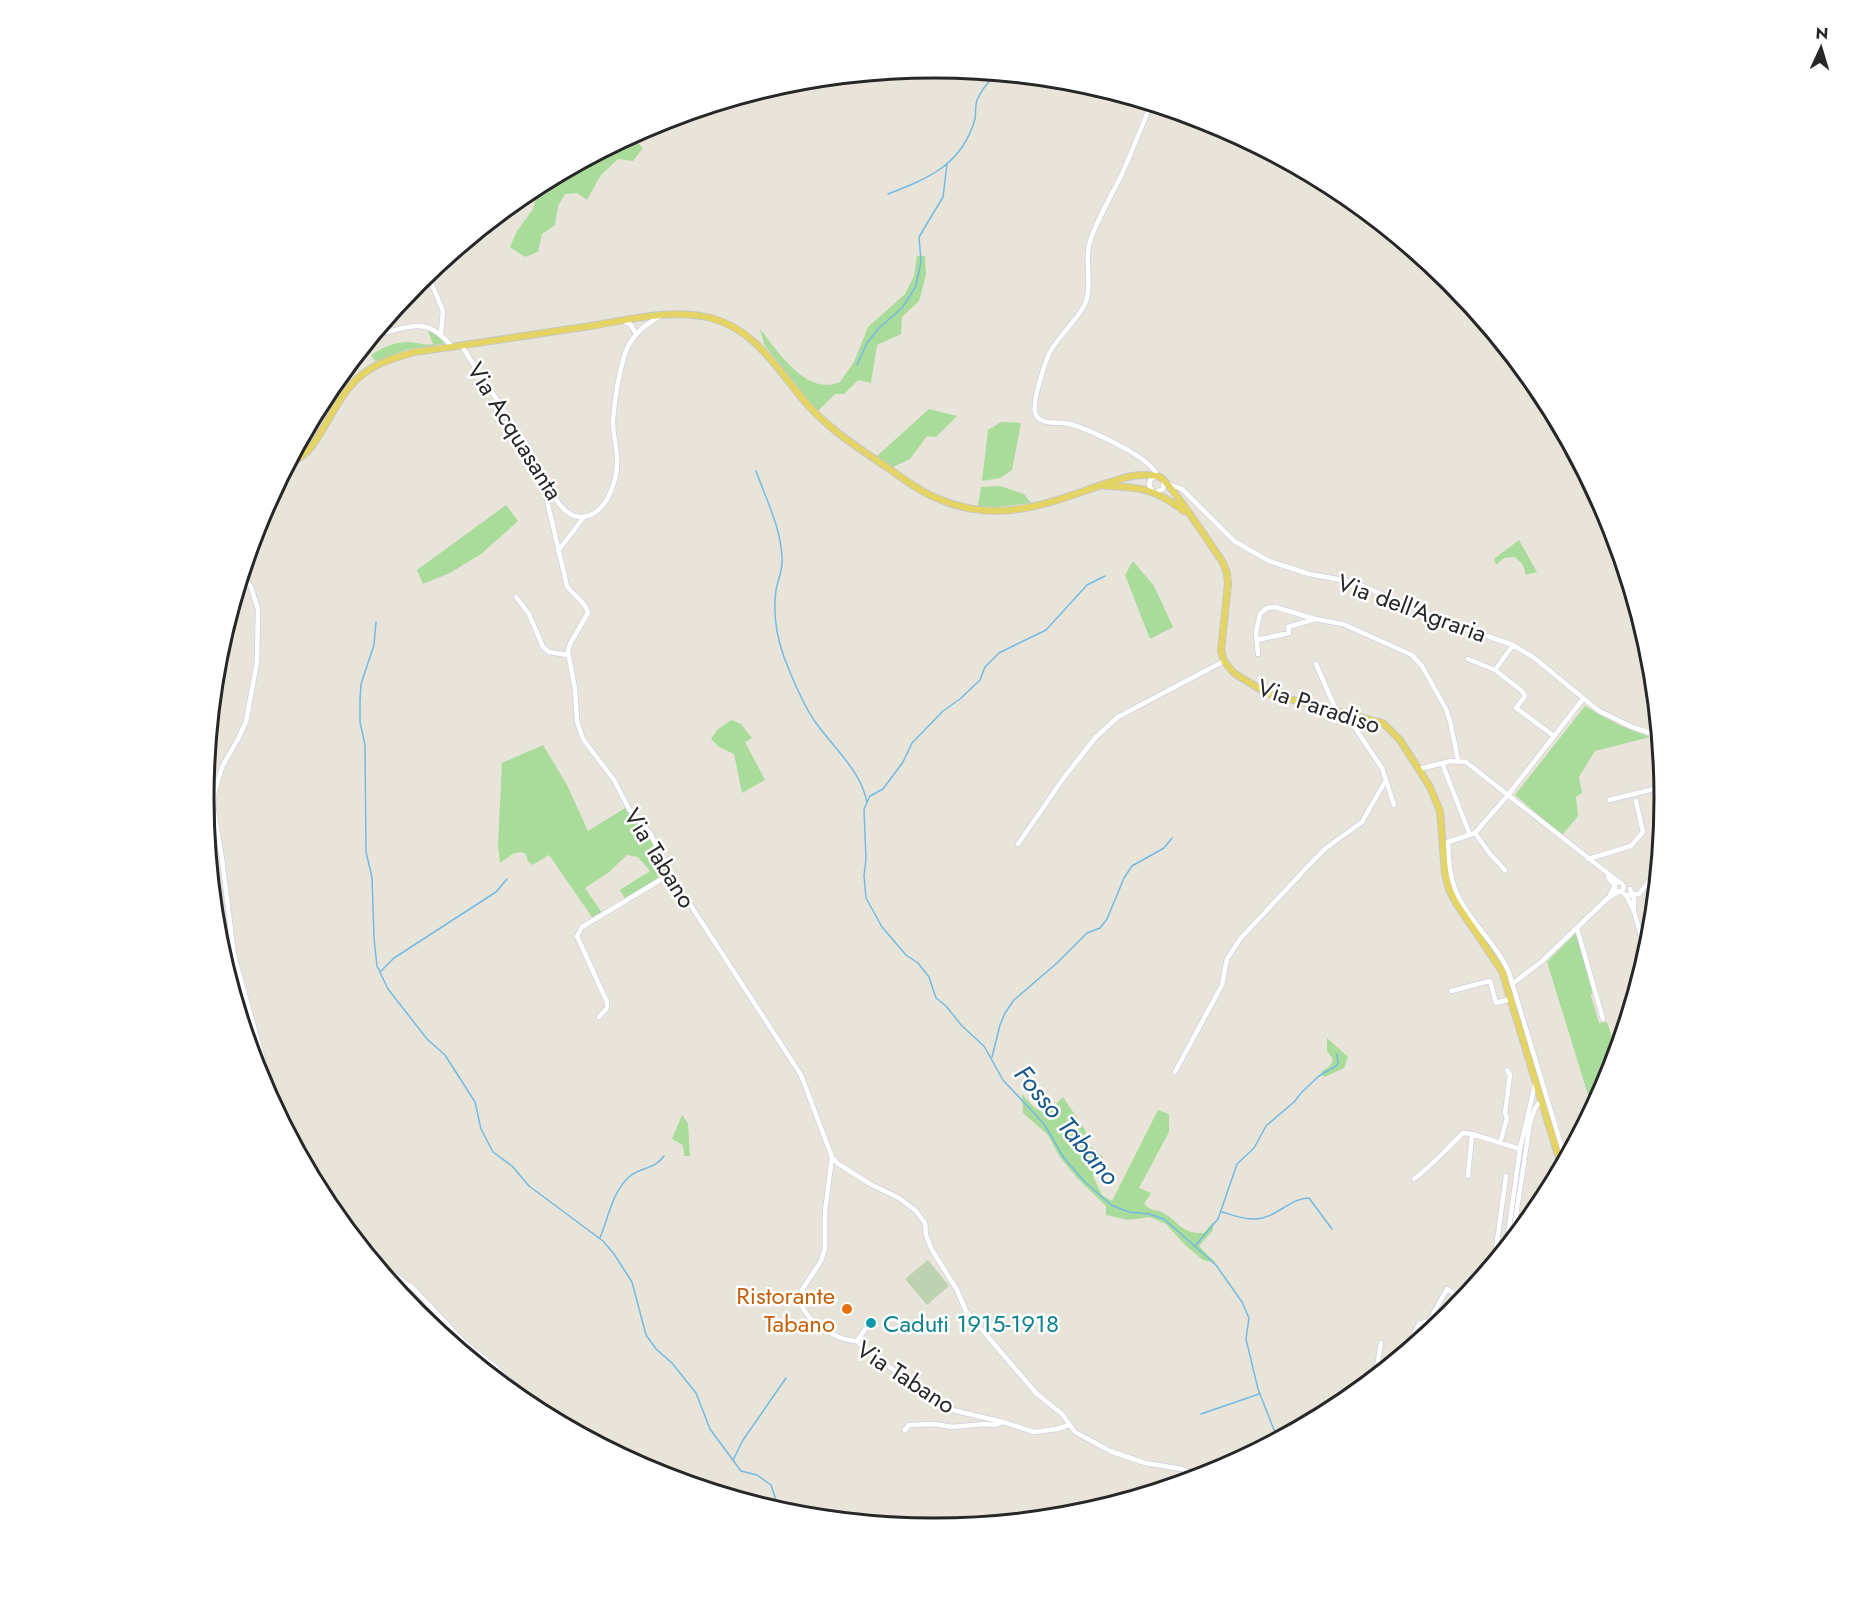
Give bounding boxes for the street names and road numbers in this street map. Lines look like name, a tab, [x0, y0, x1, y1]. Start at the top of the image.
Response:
street label: Via Acquasanta	[459, 355, 571, 507]
street label: Via dell'Agraria	[1332, 565, 1492, 651]
street label: Via Paradiso	[1253, 670, 1385, 742]
street label: Via Tabano	[615, 801, 705, 915]
street label: Via Tabano	[849, 1332, 963, 1422]

